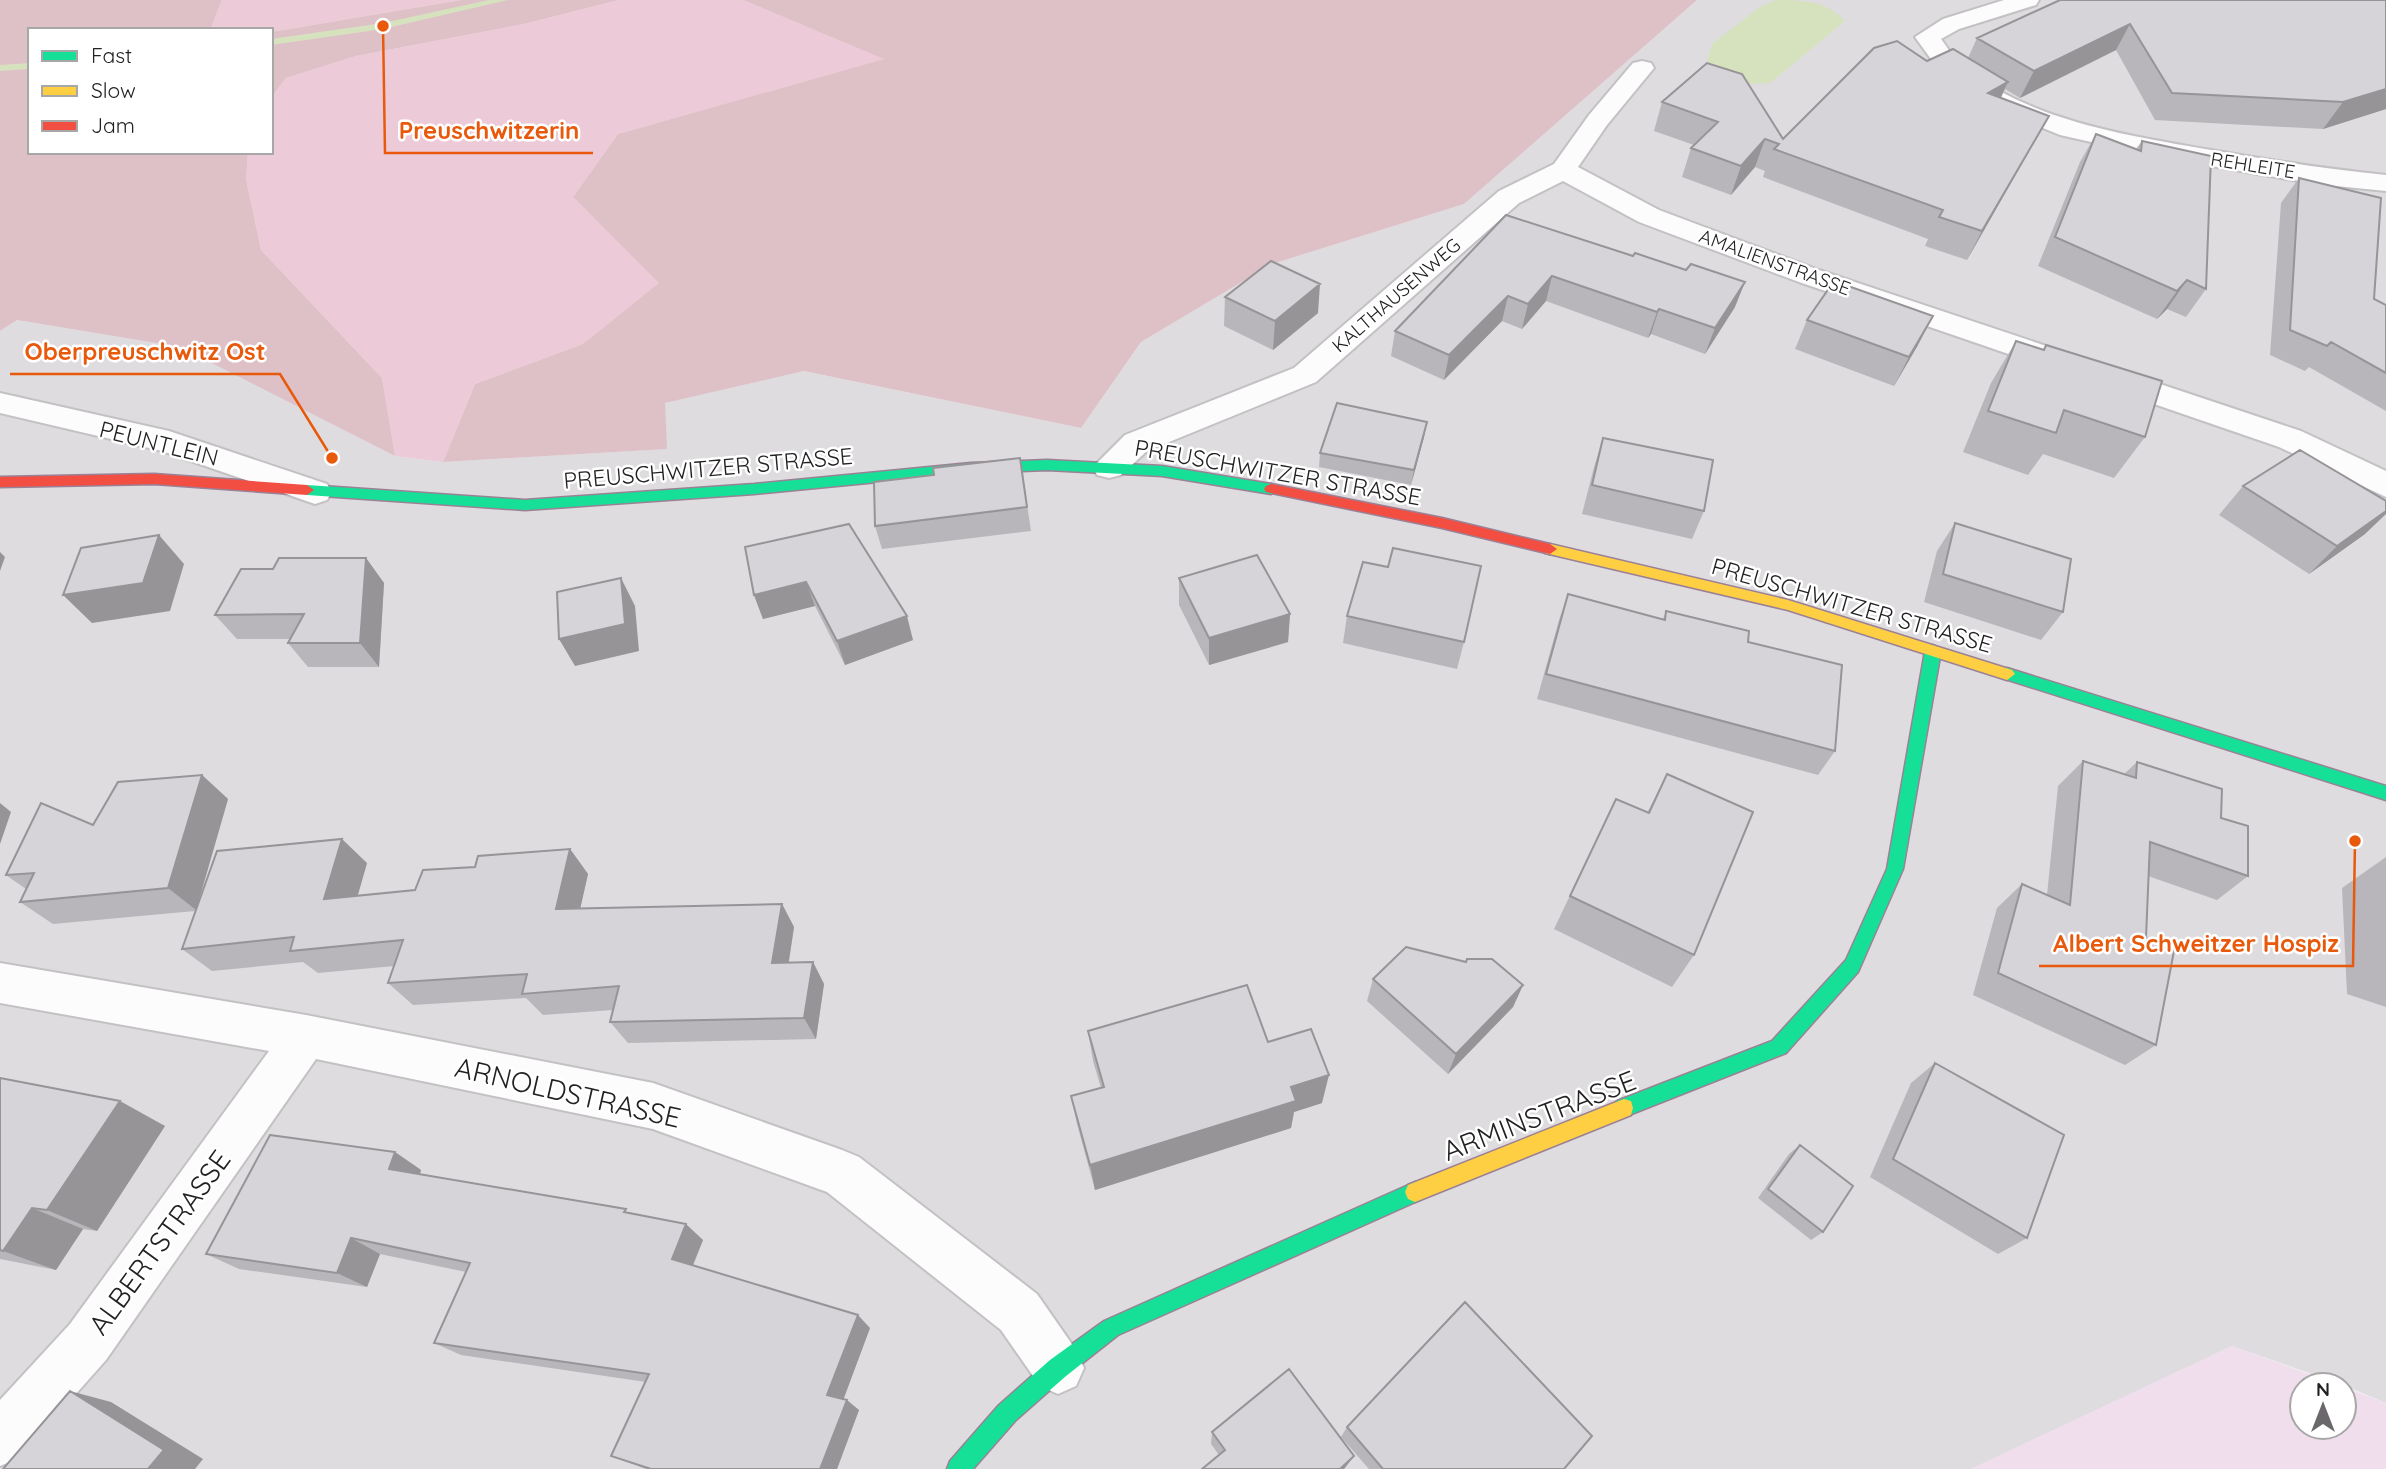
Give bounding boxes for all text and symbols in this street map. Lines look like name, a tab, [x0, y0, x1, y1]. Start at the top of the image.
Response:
legend	[28, 28, 273, 154]
text: Fast	[91, 42, 132, 68]
text: Slow	[91, 77, 136, 103]
callout: Preuschwitzerin	[385, 108, 593, 153]
text: Jam	[91, 112, 135, 138]
text: Preuschwitzerin	[399, 115, 579, 145]
street label: REHLEITE	[2209, 146, 2297, 184]
street label: AMALIENSTRASSE	[1696, 224, 1854, 300]
street label: KALTHAUSENWEG	[1327, 233, 1465, 357]
callout: Oberpreuschwitz Ost	[10, 329, 280, 374]
text: Oberpreuschwitz Ost	[24, 336, 266, 366]
street label: PEUNTLEIN	[96, 414, 222, 472]
street label: PREUSCHWITZER STRASSE	[1133, 433, 1423, 511]
street label: PREUSCHWITZER STRASSE	[562, 441, 854, 495]
street label: PREUSCHWITZER STRASSE	[1708, 551, 1996, 659]
callout: Albert Schweitzer Hospiz	[2039, 921, 2353, 966]
text: Albert Schweitzer Hospiz	[2053, 928, 2339, 958]
street label: ARNOLDSTRASSE	[452, 1049, 684, 1135]
street label: ARMINSTRASSE	[1437, 1062, 1641, 1168]
street label: ALBERTSTRASSE	[80, 1143, 238, 1341]
north arrow	[2288, 1371, 2358, 1441]
text: N	[2316, 1377, 2330, 1401]

